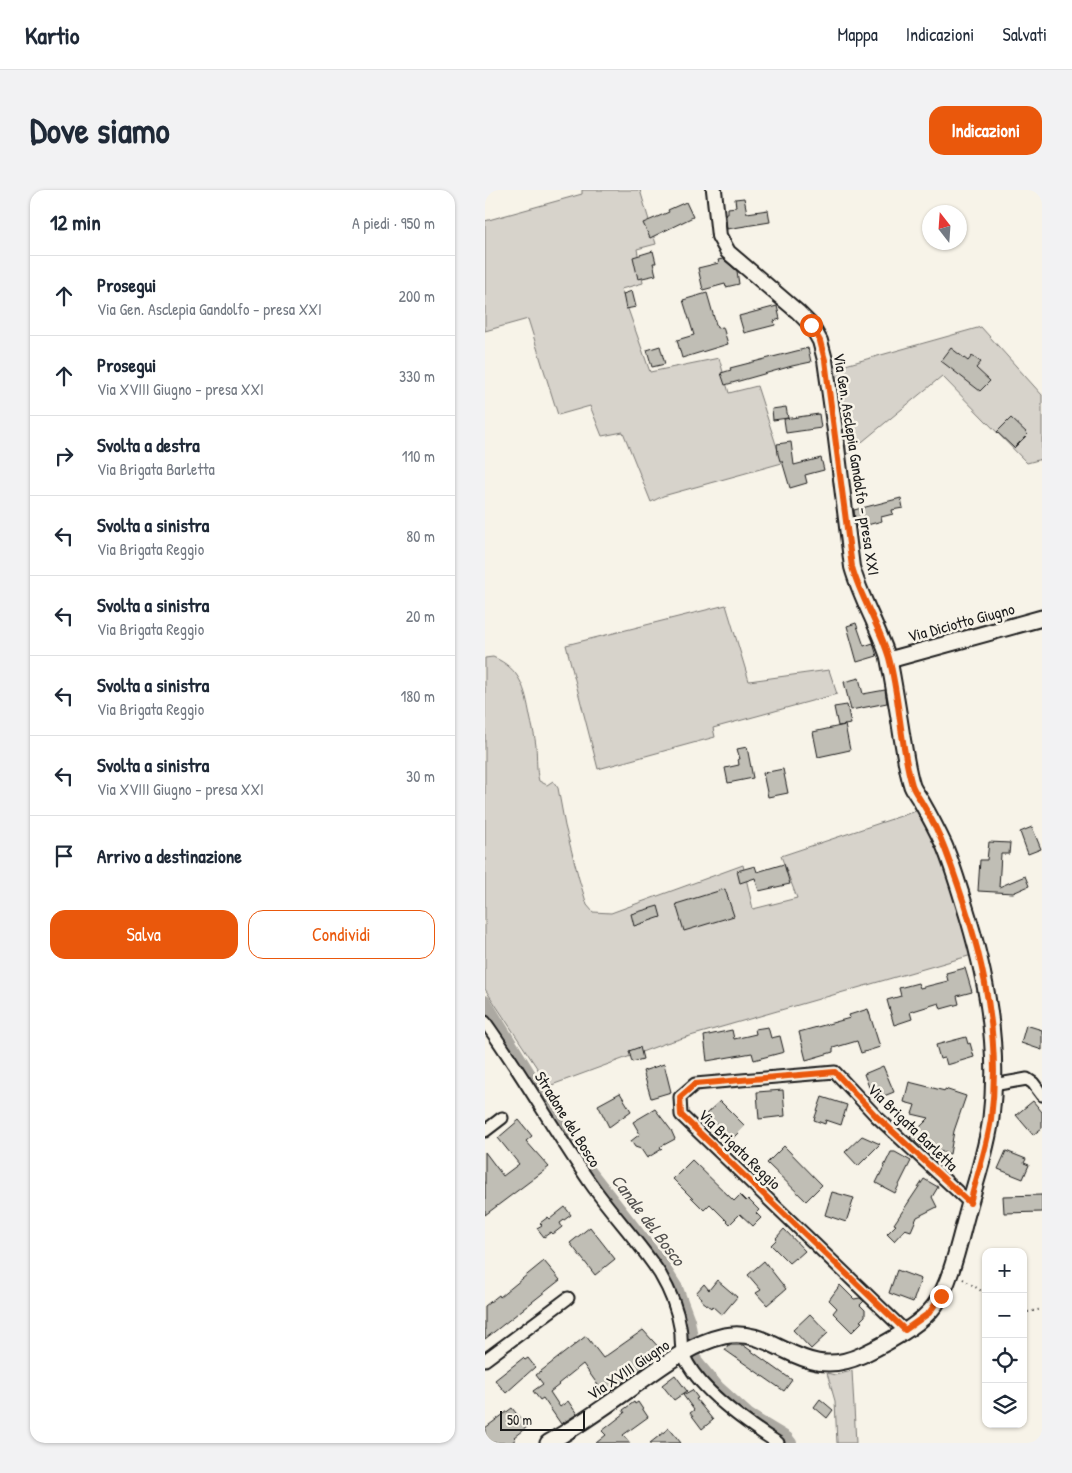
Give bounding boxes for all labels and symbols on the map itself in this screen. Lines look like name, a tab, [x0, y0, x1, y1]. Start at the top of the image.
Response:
north arrow	[922, 205, 967, 250]
route start	[800, 314, 823, 337]
street label: Via Gen. Asclepia Gandolfo - presa XXI	[829, 351, 885, 577]
street label: Via Diciotto Giugno	[905, 597, 1017, 647]
street label: Stradone del Bosco	[530, 1067, 607, 1172]
street label: Via Brigata Barletta	[863, 1078, 963, 1176]
street label: Via Brigata Reggio	[694, 1104, 787, 1195]
water label: Canale del Bosco	[606, 1169, 692, 1272]
route end	[930, 1285, 953, 1308]
street label: Via XVIII Giugno	[583, 1333, 674, 1405]
scale bar	[500, 1408, 585, 1431]

